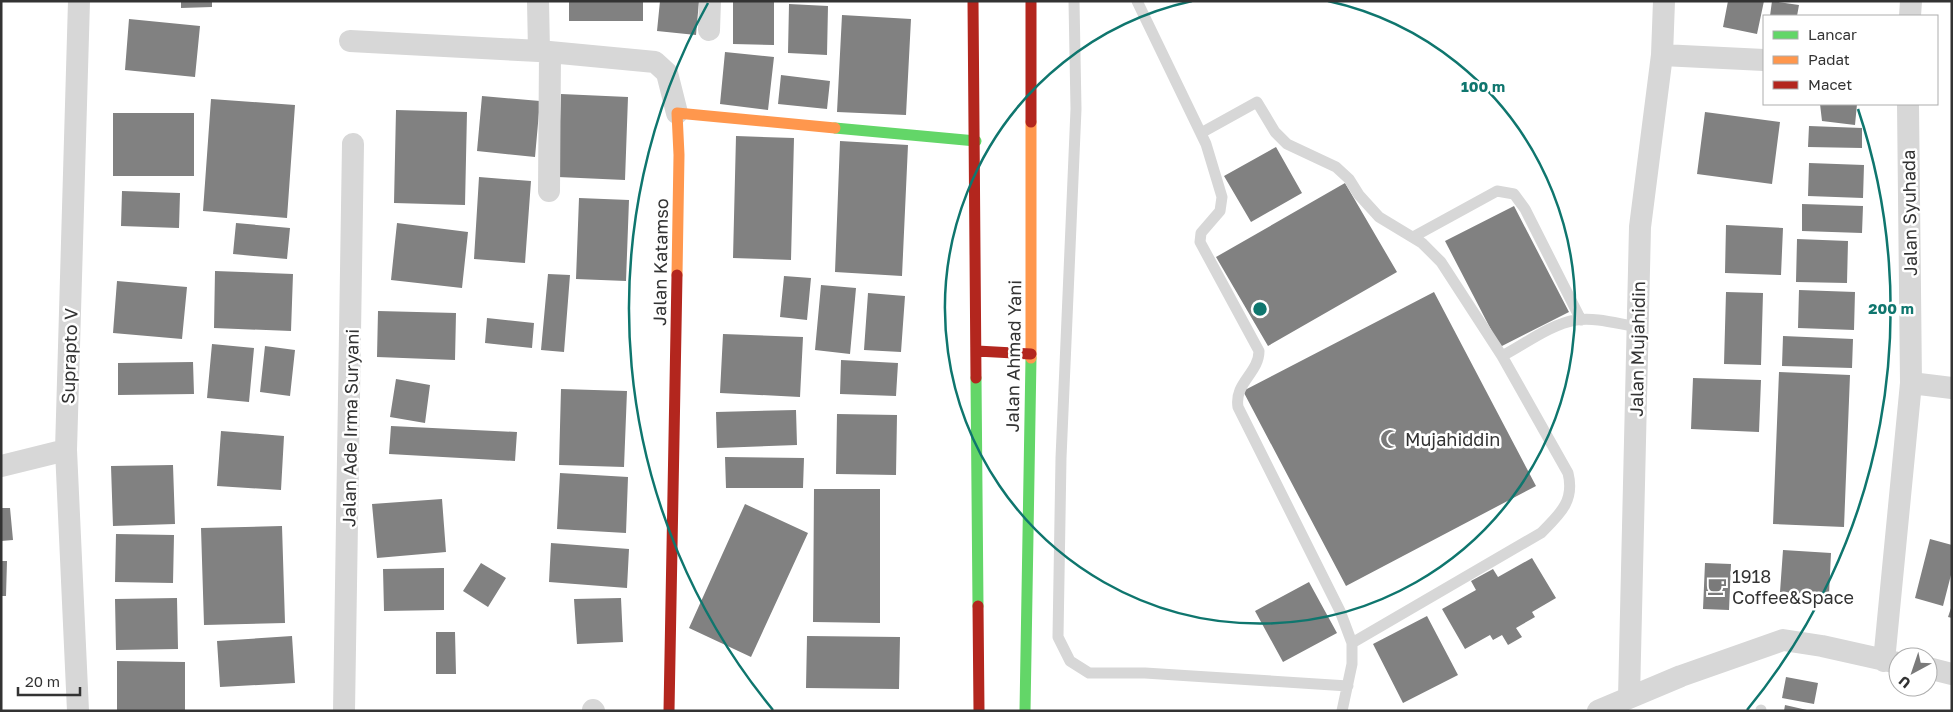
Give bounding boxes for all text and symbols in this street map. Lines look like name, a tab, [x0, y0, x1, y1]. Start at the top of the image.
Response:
legend	[1763, 15, 1938, 105]
text: Lancar	[1808, 25, 1857, 43]
text: Padat	[1808, 50, 1850, 68]
text: Macet	[1808, 75, 1852, 93]
text: 100 m	[1461, 77, 1505, 95]
street label: Jalan Syuhada	[1897, 150, 1921, 276]
street label: Jalan Katamso	[648, 198, 672, 326]
street label: Jalan Ahmad Yani	[1001, 280, 1025, 432]
street label: Jalan Mujahidin	[1625, 281, 1649, 417]
text: 200 m	[1868, 299, 1914, 317]
centre of rings	[1251, 300, 1269, 318]
street label: Suprapto V	[56, 308, 82, 404]
street label: Jalan Ade Irma Suryani	[337, 329, 363, 527]
mosque icon: Mujahiddin	[1379, 428, 1401, 450]
place label: Mujahiddin	[1405, 428, 1500, 450]
place label: 1918 Coffee&Space	[1732, 565, 1854, 608]
cafe icon: 1918 Coffee&Space	[1706, 575, 1728, 597]
north arrow	[1888, 647, 1938, 697]
scale bar	[18, 664, 80, 696]
text: 20 m	[25, 672, 60, 690]
text: U	[1895, 673, 1914, 692]

